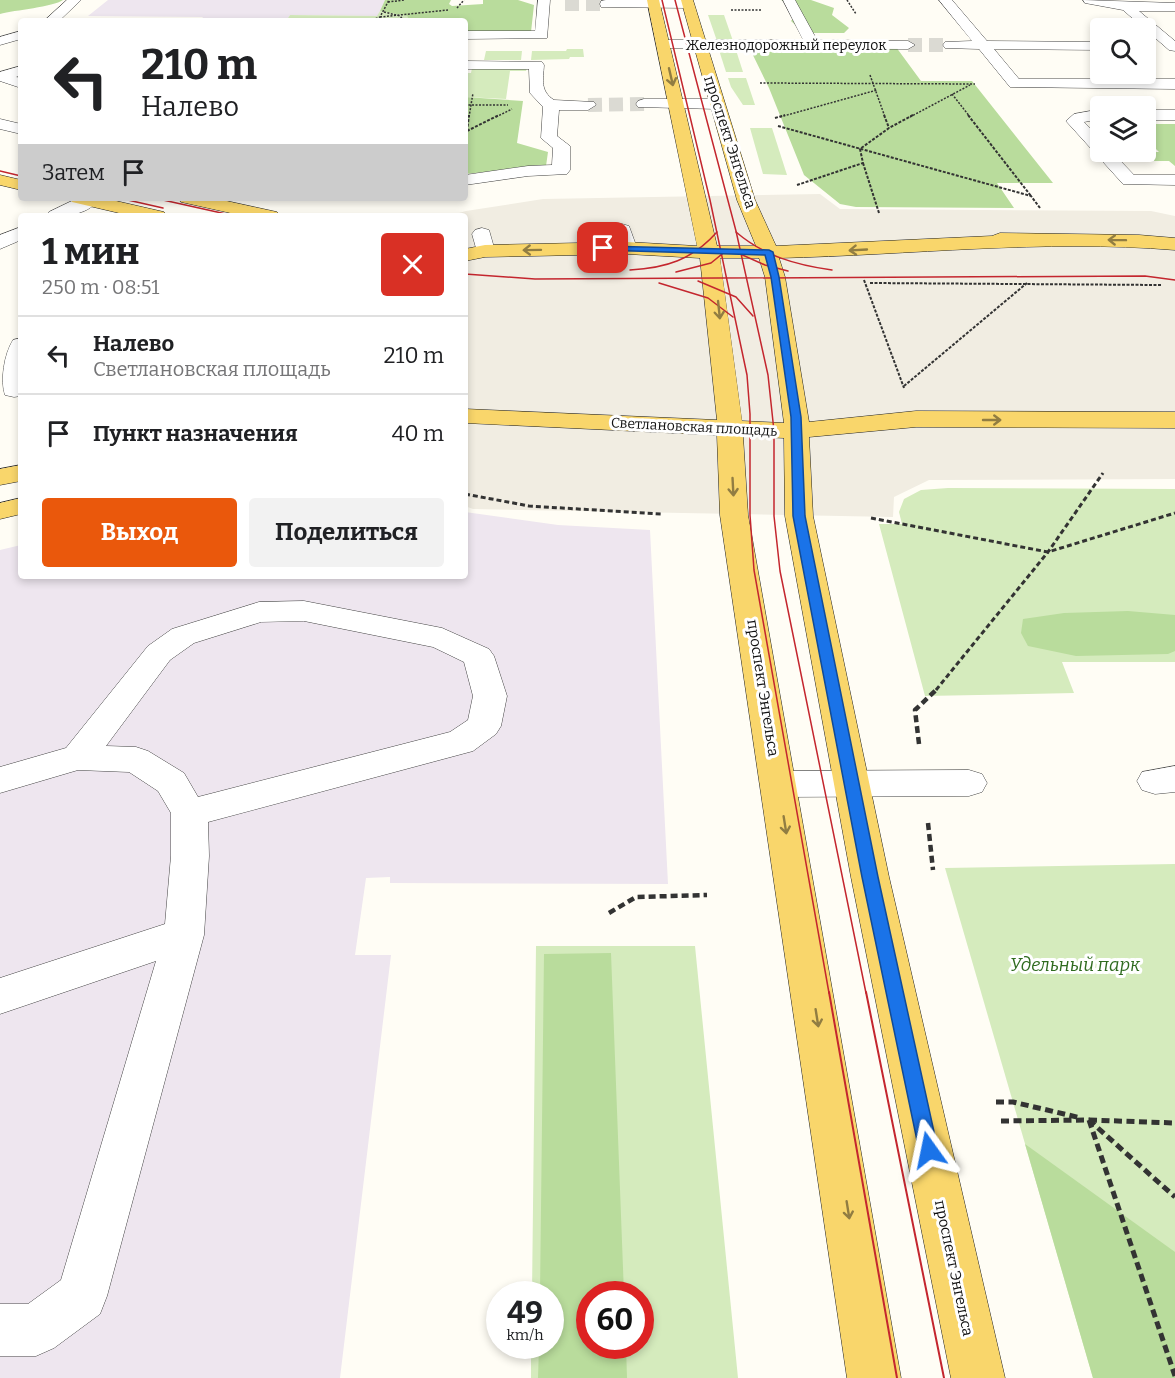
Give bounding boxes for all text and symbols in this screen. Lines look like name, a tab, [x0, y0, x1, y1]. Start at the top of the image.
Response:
map controls	[1090, 18, 1156, 162]
button: search	[1090, 18, 1156, 84]
street label: Железнодорожный переулок	[686, 37, 887, 54]
text: 210 m	[141, 40, 257, 90]
icon: left	[42, 42, 120, 120]
one-way arrow	[665, 68, 677, 87]
street label: проспект Энгельса	[700, 73, 760, 211]
text: Налево	[141, 91, 239, 123]
button: layers	[1090, 96, 1156, 162]
icon: arrive	[117, 156, 150, 189]
text: Затем	[42, 159, 105, 186]
pin	[577, 222, 628, 273]
text: 1 мин	[42, 230, 140, 274]
icon: arrive	[586, 231, 619, 264]
button: close	[381, 233, 444, 296]
one-way arrow	[1107, 235, 1127, 246]
one-way arrow	[523, 244, 543, 255]
one-way arrow	[848, 244, 868, 255]
text: 250 m · 08:51	[42, 275, 159, 299]
one-way arrow	[713, 299, 724, 319]
text: Налево	[93, 330, 174, 357]
icon: left	[42, 339, 75, 372]
text: 210 m	[384, 342, 444, 369]
text: Светлановская площадь	[93, 357, 331, 381]
street label: Светлановская площадь	[611, 414, 777, 440]
one-way arrow	[982, 414, 1002, 426]
icon: arrive	[42, 417, 75, 450]
text: Пункт назначения	[93, 420, 298, 447]
text: 40 m	[392, 420, 444, 447]
one-way arrow	[727, 477, 738, 497]
button: Выход	[42, 498, 237, 567]
button: Поделиться	[249, 498, 444, 567]
street label: проспект Энгельса	[743, 618, 783, 758]
one-way arrow	[780, 815, 791, 835]
park label: Удельный парк	[1010, 954, 1141, 976]
one-way arrow	[812, 1007, 823, 1027]
position arrow	[897, 1118, 961, 1182]
street label: проспект Энгельса	[931, 1198, 977, 1338]
one-way arrow	[842, 1200, 853, 1220]
speed limit sign: 60	[576, 1281, 654, 1359]
text: 49	[507, 1295, 543, 1331]
text: km/h	[506, 1326, 544, 1344]

